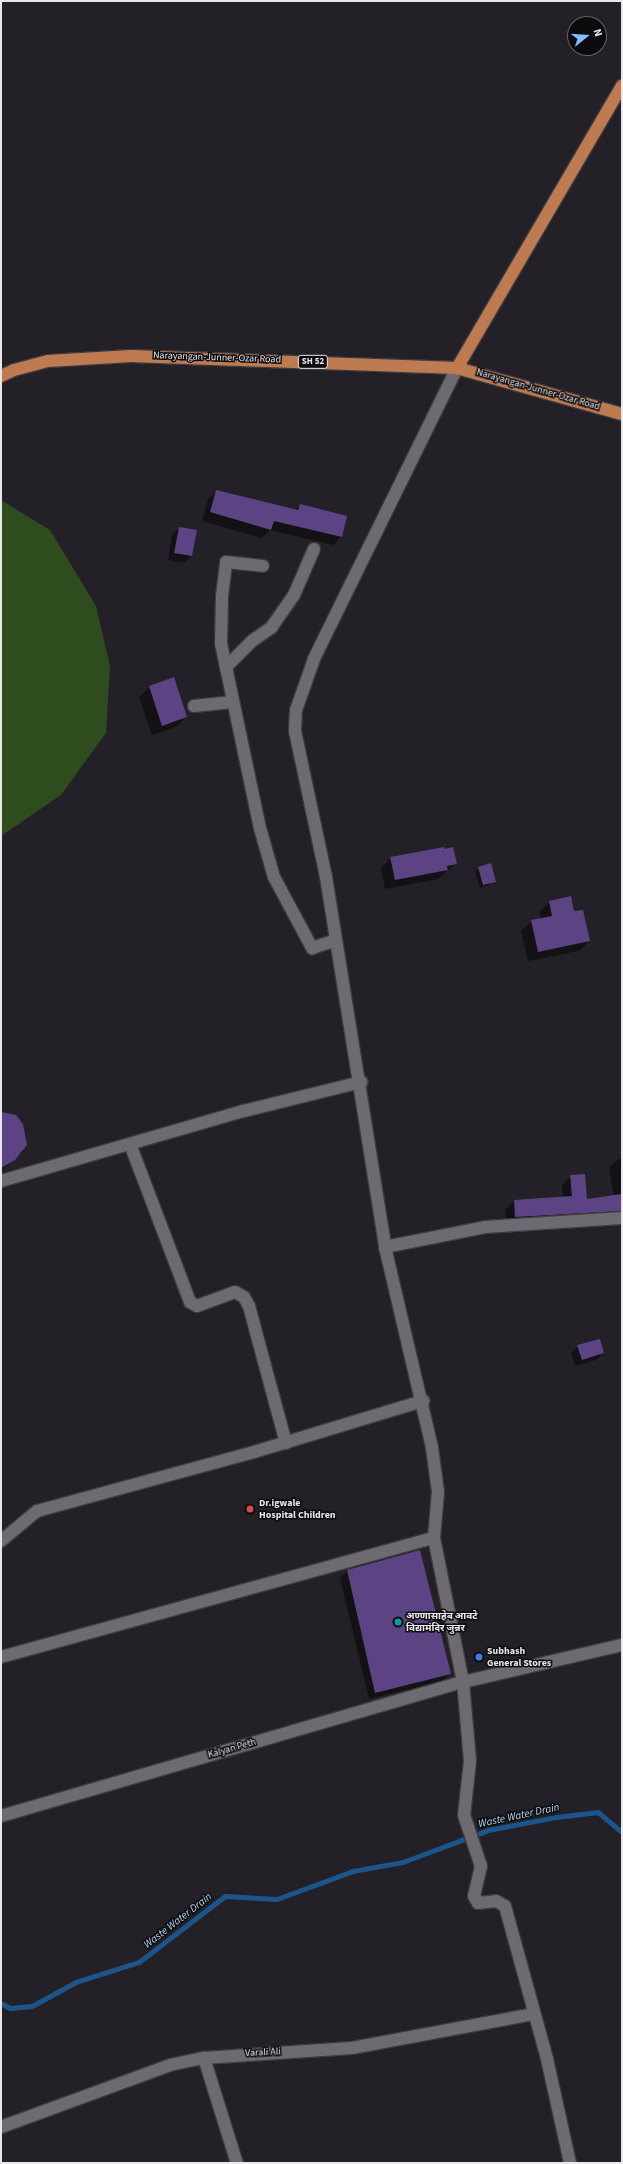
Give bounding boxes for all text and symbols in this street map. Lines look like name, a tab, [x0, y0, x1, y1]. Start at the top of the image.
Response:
north arrow	[567, 16, 607, 56]
text: N	[590, 27, 606, 38]
street label: Narayangan-Junner-Ozar Road	[153, 350, 281, 366]
road number: SH 52	[297, 355, 329, 369]
street label: Narayangan-Junner-Ozar Road	[475, 367, 601, 413]
place label: Dr.igwale Hospital Children	[259, 1497, 336, 1520]
marker: Dr.igwale Hospital Children	[244, 1503, 256, 1515]
place label: अण्णासाहेब आवटे विद्यामंदिर जुन्नर	[406, 1610, 478, 1634]
marker: अण्णासाहेब आवटे विद्यामंदिर जुन्नर	[393, 1617, 403, 1627]
place label: Subhash General Stores	[487, 1645, 551, 1668]
marker: Subhash General Stores	[474, 1652, 484, 1662]
street label: Kalyan Peth	[207, 1736, 257, 1762]
water label: Waste Water Drain	[477, 1801, 561, 1831]
water label: Waste Water Drain	[141, 1890, 215, 1952]
street label: Varali Ali	[245, 2046, 281, 2060]

